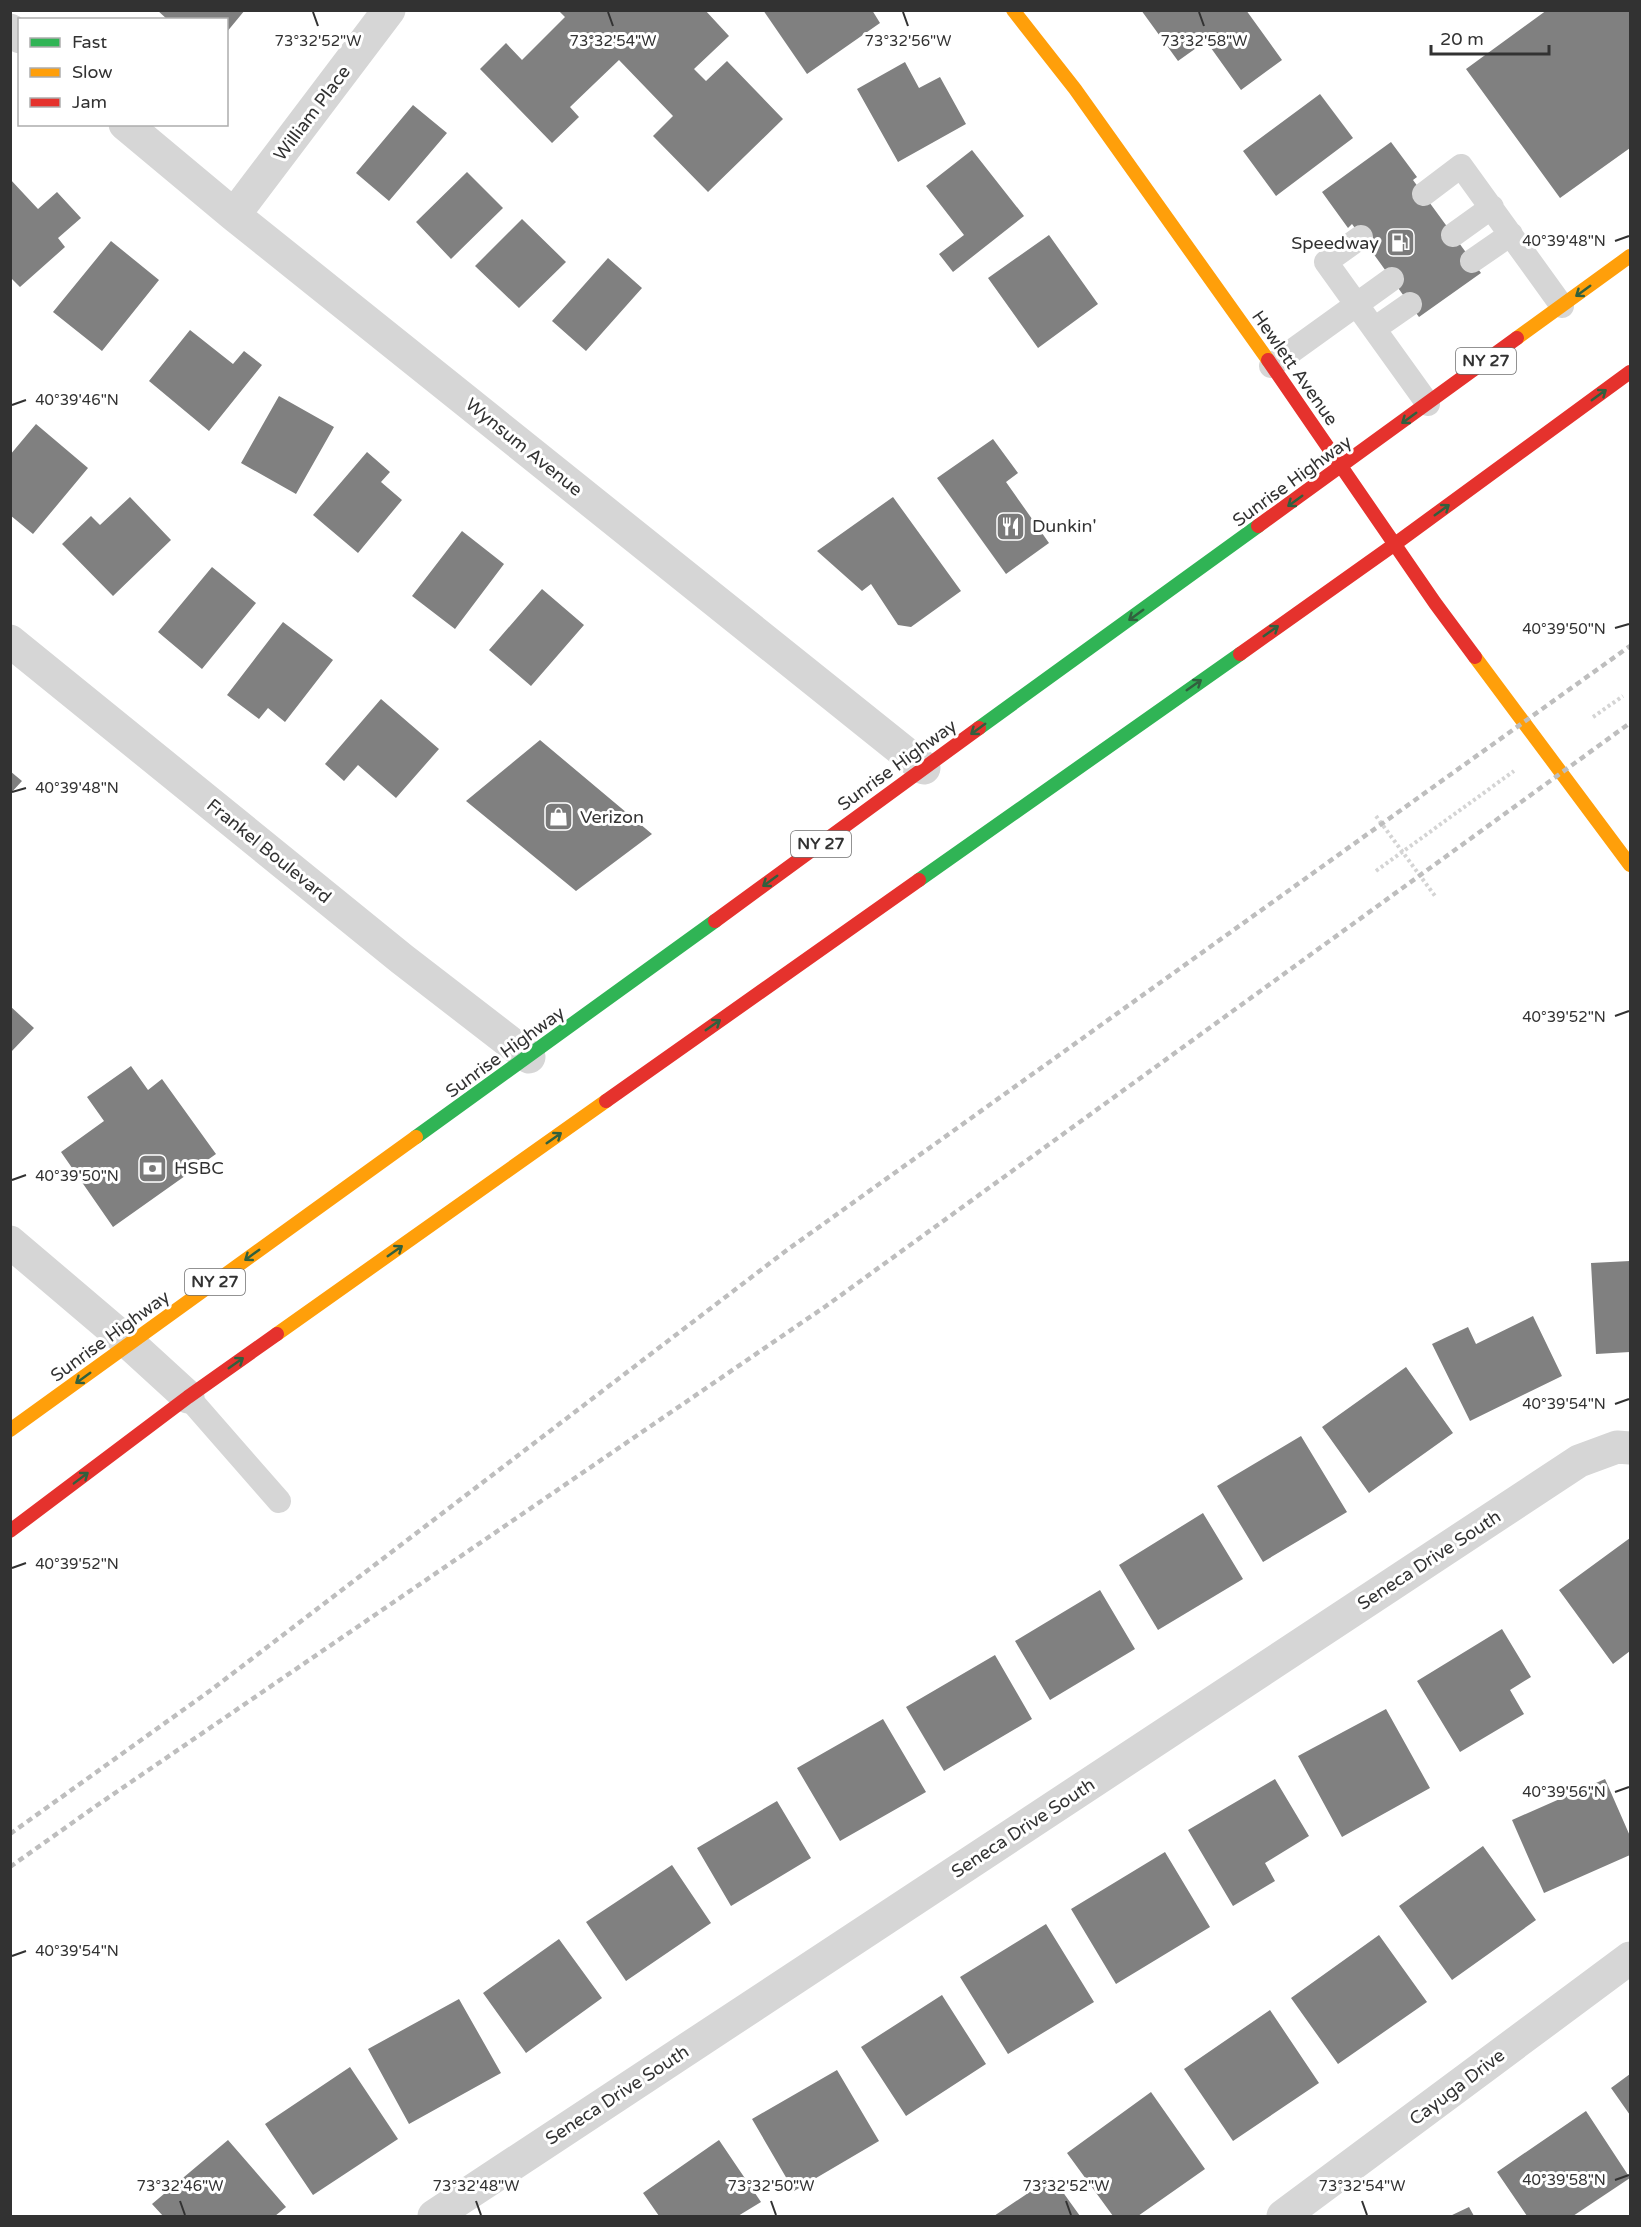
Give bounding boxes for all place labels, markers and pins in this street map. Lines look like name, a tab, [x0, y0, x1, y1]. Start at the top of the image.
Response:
fuel station icon: Speedway	[1384, 227, 1416, 259]
place label: Speedway	[1291, 232, 1379, 254]
restaurant icon: Dunkin'	[995, 510, 1027, 542]
place label: Dunkin'	[1032, 515, 1097, 537]
shop icon: Verizon	[543, 801, 575, 833]
place label: Verizon	[580, 806, 644, 828]
bank icon: HSBC	[137, 1152, 169, 1184]
place label: HSBC	[174, 1157, 224, 1179]

